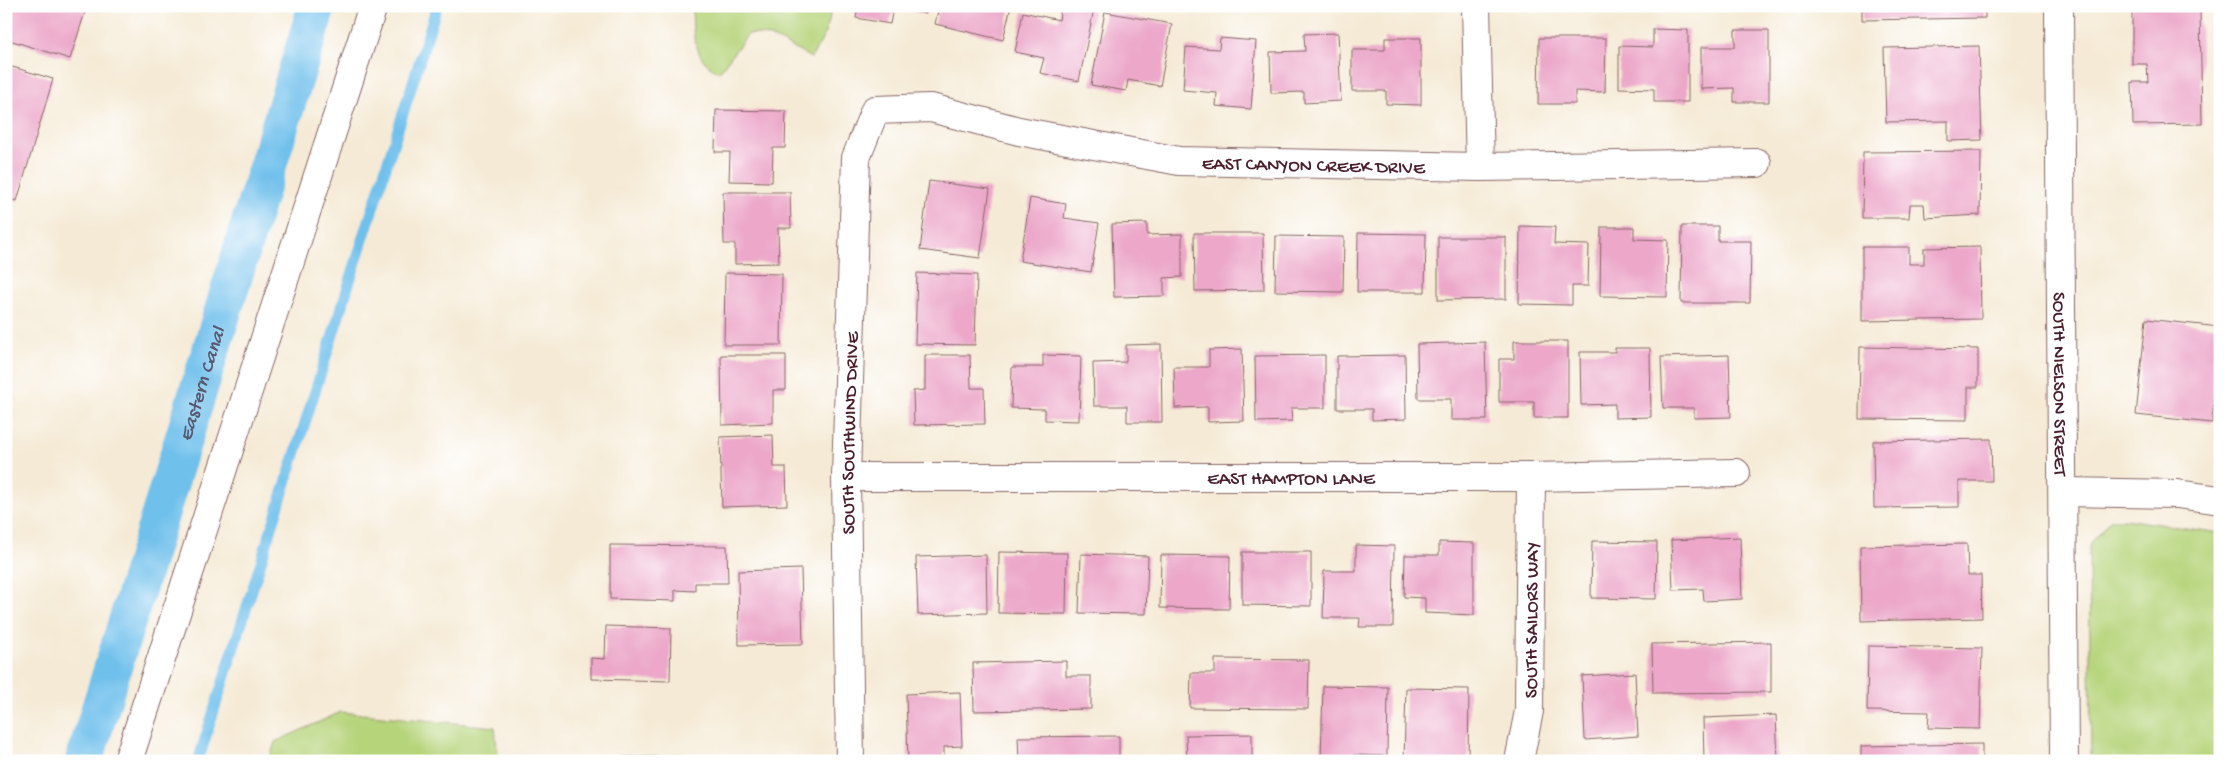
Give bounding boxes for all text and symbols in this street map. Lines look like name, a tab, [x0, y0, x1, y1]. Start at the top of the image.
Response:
street label: EAST CANYON CREEK DRIVE	[1202, 153, 1426, 181]
street label: SOUTH NIELSON STREET	[2046, 292, 2070, 477]
water label: Eastern Canal	[175, 323, 233, 444]
street label: SOUTH SOUTHWIND DRIVE	[838, 330, 866, 535]
street label: EAST HAMPTON LANE	[1207, 469, 1376, 492]
street label: SOUTH SAILORS WAY	[1521, 542, 1545, 698]

